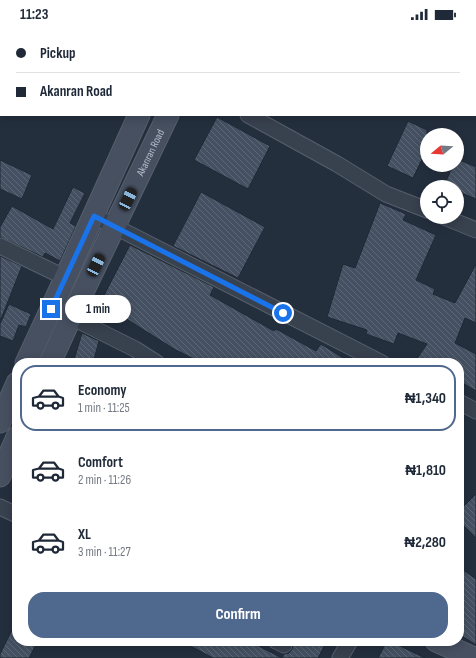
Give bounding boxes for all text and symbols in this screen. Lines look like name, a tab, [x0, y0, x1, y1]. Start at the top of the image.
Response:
text: 11:23	[20, 5, 48, 24]
text: Pickup	[40, 44, 76, 63]
text: Akanran Road	[40, 82, 112, 101]
street label: Akanran Road	[133, 127, 167, 179]
north arrow	[420, 128, 464, 172]
map controls	[420, 128, 464, 224]
button: locate	[420, 180, 464, 224]
car	[117, 186, 139, 212]
car	[85, 252, 107, 278]
callout: 1 min	[65, 295, 131, 323]
route end	[42, 300, 60, 318]
text: 1 min	[86, 301, 110, 317]
route start	[274, 304, 292, 322]
icon: car	[30, 380, 66, 416]
text: Economy	[78, 381, 127, 400]
text: ₦1,340	[405, 389, 446, 408]
text: 1 min · 11:25	[78, 400, 130, 416]
icon: car	[30, 452, 66, 488]
text: Comfort	[78, 453, 123, 472]
text: ₦1,810	[405, 461, 446, 480]
text: 2 min · 11:26	[78, 472, 131, 488]
icon: car	[30, 524, 66, 560]
text: XL	[78, 525, 91, 544]
text: ₦2,280	[404, 533, 446, 552]
text: 3 min · 11:27	[78, 544, 131, 560]
button: Confirm	[28, 592, 448, 638]

